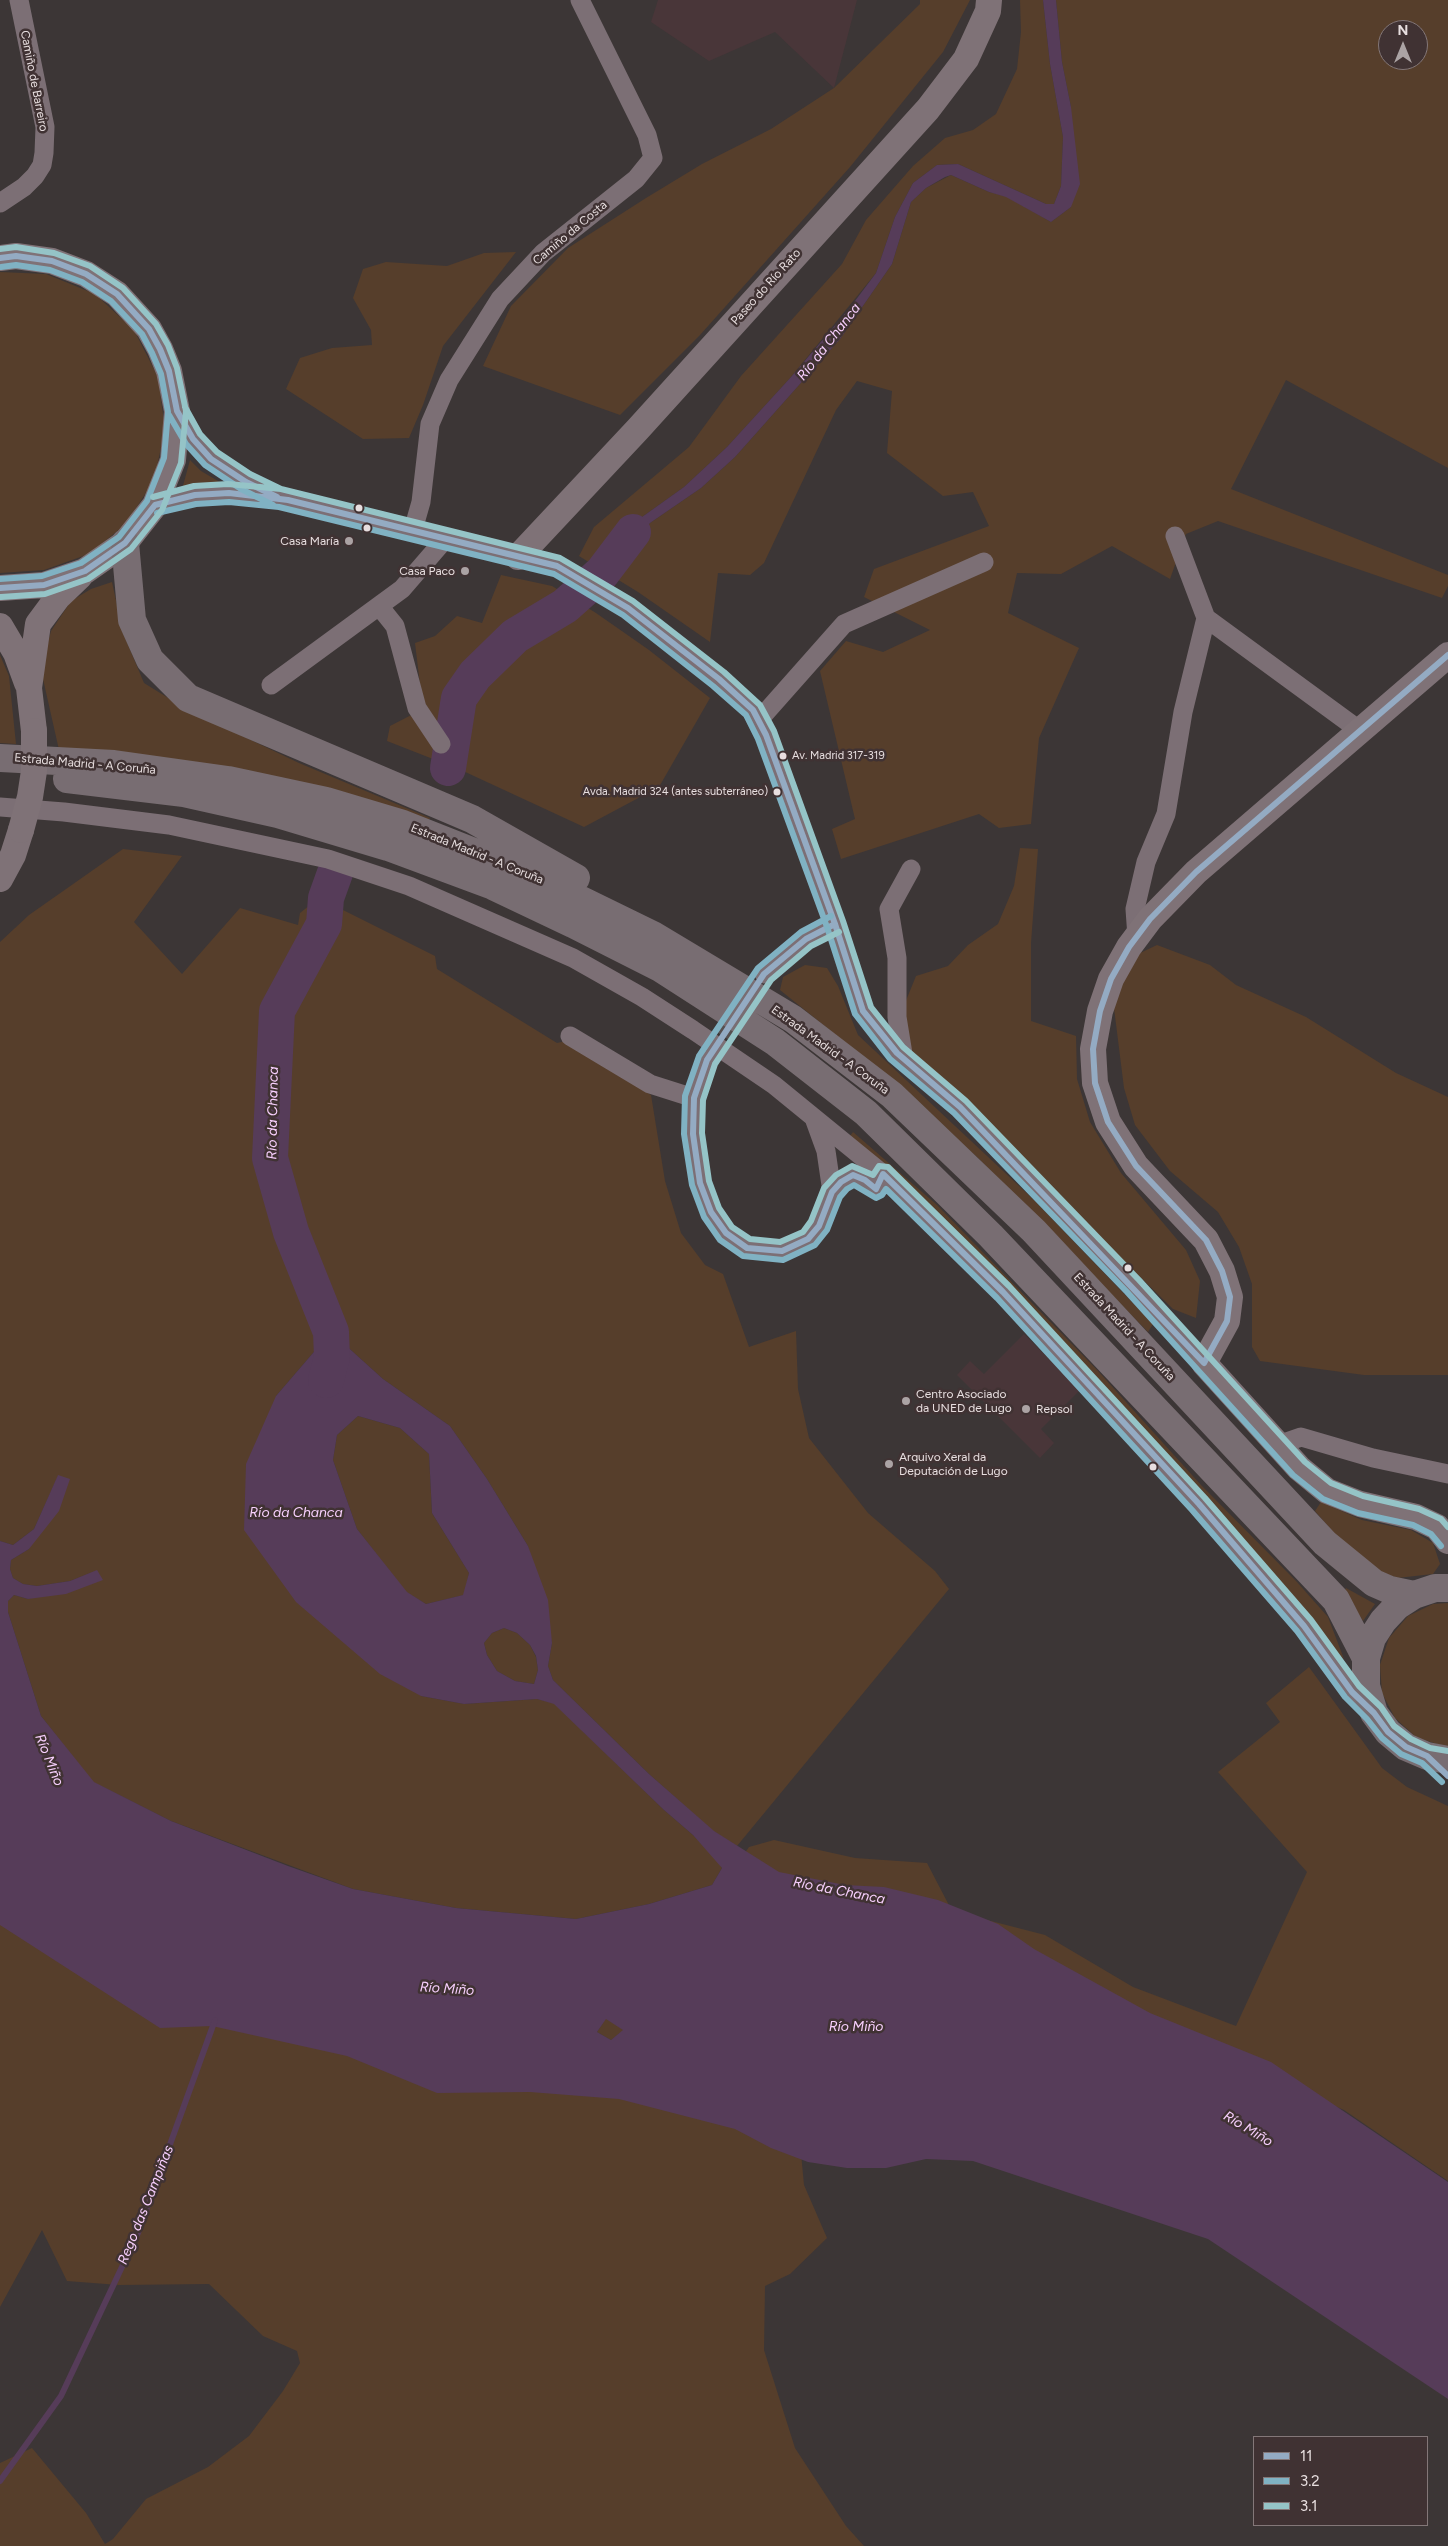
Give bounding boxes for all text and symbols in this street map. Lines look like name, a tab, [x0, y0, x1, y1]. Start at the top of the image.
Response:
north arrow	[1378, 20, 1428, 70]
text: N	[1398, 22, 1408, 39]
street label: Camiño de Barreiro	[17, 29, 51, 133]
street label: Camiño da Costa	[530, 198, 610, 268]
street label: Paseo do Río Rato	[728, 246, 804, 328]
water label: Río da Chanca	[794, 300, 864, 384]
unlabelled marker	[354, 503, 364, 513]
unlabelled marker	[362, 523, 372, 533]
place label: Casa María	[280, 534, 339, 548]
marker: Casa María	[343, 535, 355, 547]
place label: Casa Paco	[399, 564, 455, 578]
marker: Casa Paco	[459, 565, 471, 577]
place label: Av. Madrid 317-319	[792, 749, 885, 763]
street label: Estrada Madrid - A Coruña	[14, 751, 156, 777]
marker: Av. Madrid 317-319	[778, 751, 788, 761]
place label: Avda. Madrid 324 (antes subterráneo)	[583, 785, 768, 799]
marker: Avda. Madrid 324 (antes subterráneo)	[772, 787, 782, 797]
street label: Estrada Madrid - A Coruña	[409, 821, 545, 887]
street label: Estrada Madrid - A Coruña	[768, 1002, 892, 1098]
water label: Río da Chanca	[264, 1066, 282, 1160]
unlabelled marker	[1123, 1263, 1133, 1273]
street label: Estrada Madrid - A Coruña	[1070, 1270, 1178, 1384]
place label: Centro Asociado da UNED de Lugo	[916, 1387, 1012, 1415]
marker: Centro Asociado da UNED de Lugo	[900, 1395, 912, 1407]
place label: Repsol	[1036, 1402, 1072, 1416]
marker: Repsol	[1020, 1403, 1032, 1415]
place label: Arquivo Xeral da Deputación de Lugo	[899, 1450, 1008, 1478]
marker: Arquivo Xeral da Deputación de Lugo	[883, 1458, 895, 1470]
unlabelled marker	[1148, 1462, 1158, 1472]
water label: Río da Chanca	[249, 1505, 343, 1521]
water label: Río Miño	[31, 1732, 67, 1788]
water label: Río da Chanca	[792, 1874, 886, 1908]
water label: Río Miño	[419, 1979, 475, 1999]
water label: Río Miño	[829, 2019, 883, 2035]
water label: Río Miño	[1220, 2108, 1276, 2150]
water label: Rego das Campiñas	[114, 2143, 178, 2267]
legend	[1253, 2436, 1428, 2526]
text: 11	[1300, 2447, 1312, 2465]
text: 3.2	[1300, 2472, 1320, 2490]
text: 3.1	[1300, 2497, 1317, 2515]

